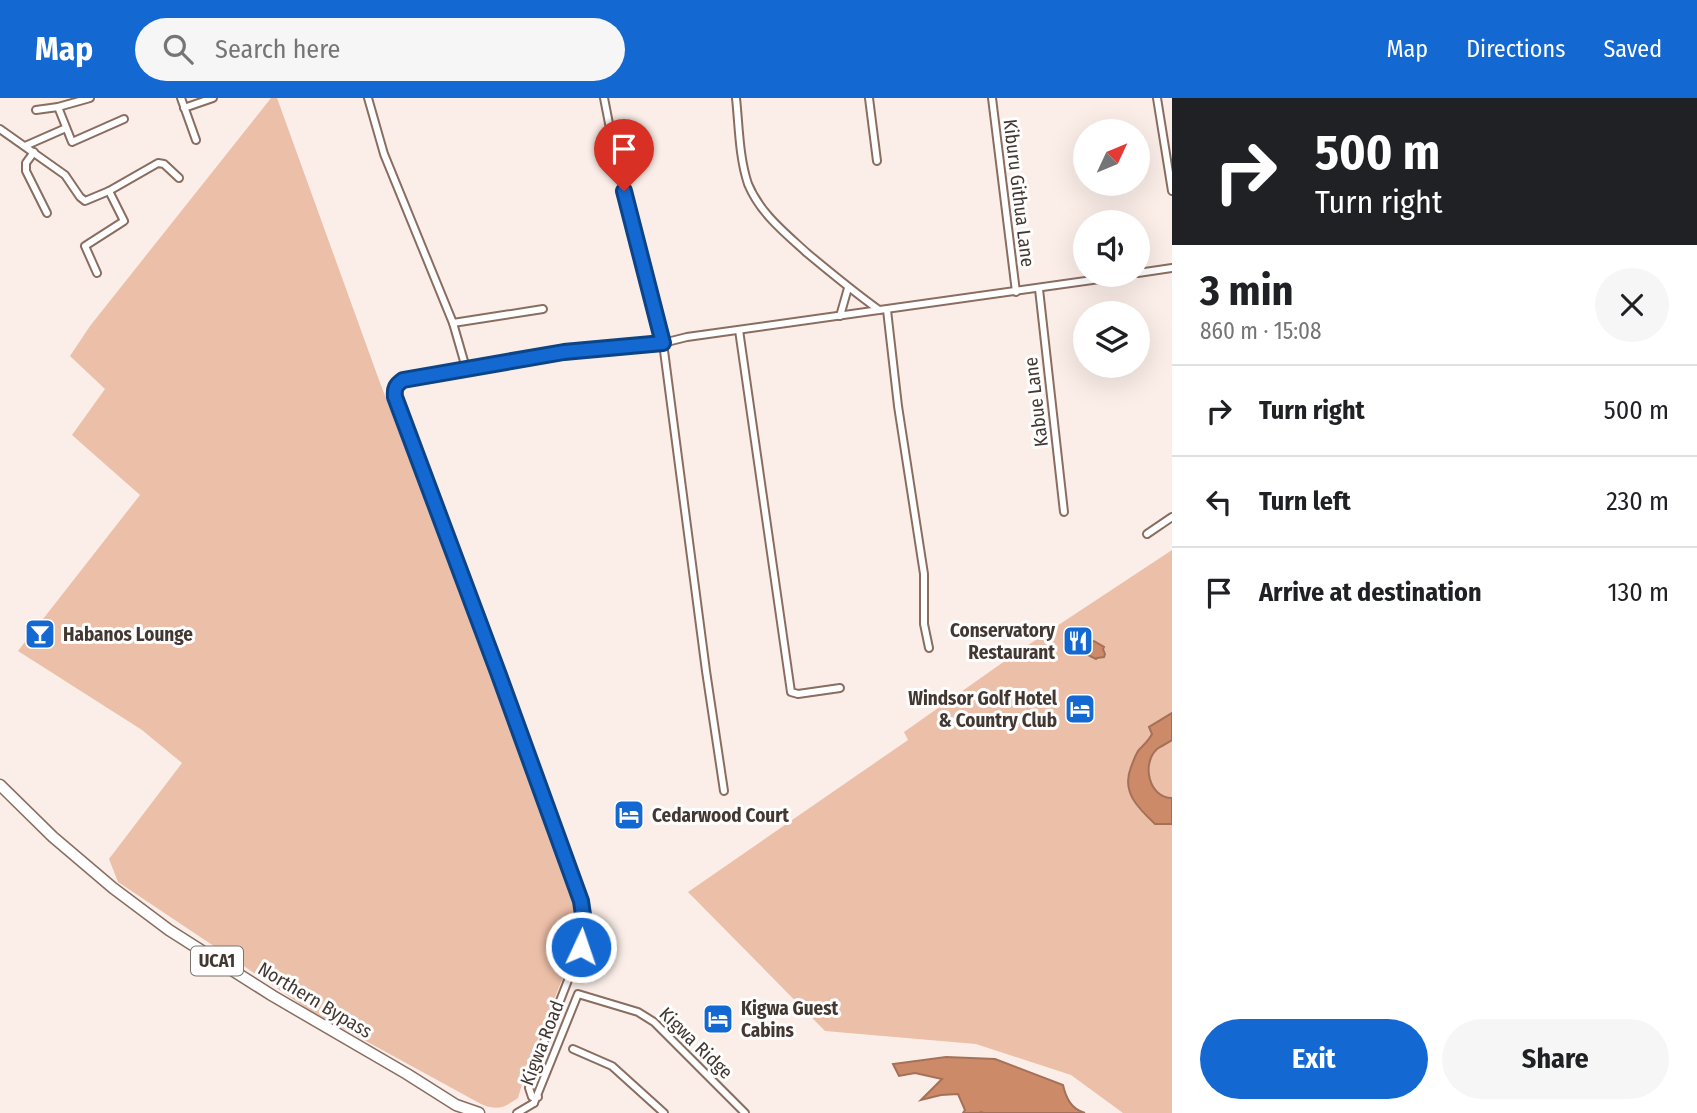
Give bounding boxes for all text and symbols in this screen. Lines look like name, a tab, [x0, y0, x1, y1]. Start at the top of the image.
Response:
search box	[135, 18, 625, 81]
text: Map	[35, 29, 93, 69]
icon: search	[159, 30, 197, 68]
text: Search here	[215, 34, 340, 65]
text: Map	[1387, 35, 1428, 63]
text: Directions	[1466, 35, 1565, 63]
text: Saved	[1603, 35, 1662, 63]
street label: Kiburu Githua Lane	[999, 118, 1039, 268]
pin	[594, 119, 654, 191]
north arrow	[1073, 119, 1150, 196]
map controls	[1073, 119, 1150, 378]
text: 500 m	[1315, 123, 1440, 182]
icon: right	[1200, 126, 1291, 217]
icon: arrive	[605, 130, 643, 168]
text: Turn right	[1315, 183, 1442, 221]
button: sound	[1073, 210, 1150, 287]
text: 3 min	[1200, 266, 1294, 316]
button: close	[1595, 268, 1669, 342]
button: layers	[1073, 301, 1150, 378]
text: 860 m · 15:08	[1200, 317, 1322, 345]
street label: Kabue Lane	[1019, 356, 1053, 448]
icon: right	[1200, 392, 1238, 430]
text: Turn right	[1259, 395, 1365, 426]
text: 500 m	[1604, 395, 1669, 426]
icon: left	[1200, 483, 1238, 521]
text: Turn left	[1259, 486, 1351, 517]
text: 230 m	[1606, 486, 1669, 517]
icon: arrive	[1200, 574, 1238, 612]
text: Arrive at destination	[1259, 577, 1482, 608]
text: 130 m	[1607, 577, 1669, 608]
bar icon: Habanos Lounge	[23, 617, 57, 651]
place label: Conservatory Restaurant	[950, 619, 1056, 664]
place label: Habanos Lounge	[63, 623, 193, 646]
restaurant icon: Conservatory Restaurant	[1061, 624, 1095, 658]
place label: Windsor Golf Hotel & Country Club	[908, 687, 1058, 732]
hotel icon: Windsor Golf Hotel & Country Club	[1063, 692, 1097, 726]
hotel icon: Cedarwood Court	[612, 798, 646, 832]
place label: Cedarwood Court	[652, 804, 789, 827]
position arrow	[544, 910, 618, 984]
road number: UCA1	[191, 946, 243, 976]
street label: Northern Bypass	[254, 957, 376, 1043]
street label: Kigwa Road	[515, 997, 569, 1089]
place label: Kigwa Guest Cabins	[741, 997, 839, 1042]
street label: Kigwa Ridge	[655, 1002, 737, 1084]
hotel icon: Kigwa Guest Cabins	[701, 1002, 735, 1036]
button: Exit	[1200, 1019, 1428, 1099]
button: Share	[1442, 1019, 1669, 1099]

